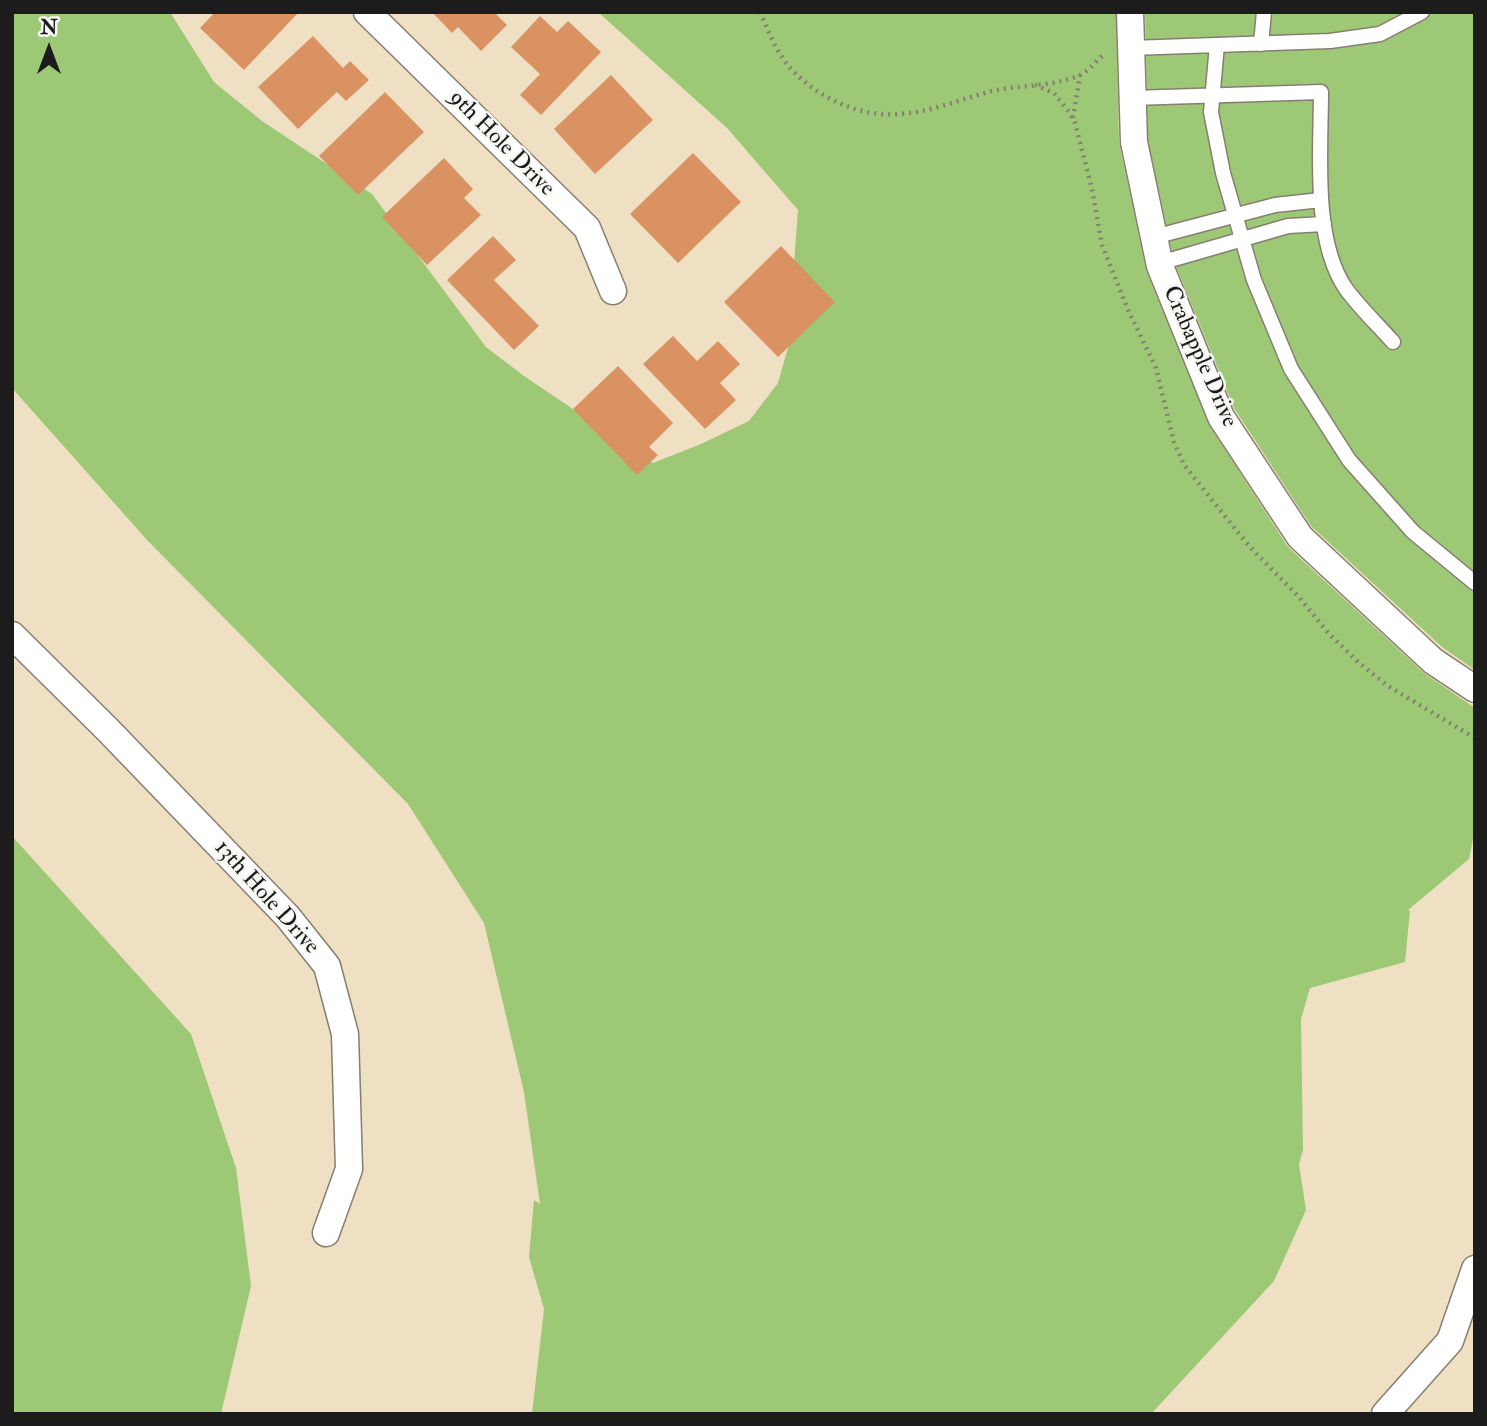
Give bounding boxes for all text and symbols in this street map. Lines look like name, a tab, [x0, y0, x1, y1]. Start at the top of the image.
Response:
north arrow	[14, 14, 84, 84]
text: N	[40, 16, 58, 40]
street label: 9th Hole Drive	[442, 85, 560, 203]
street label: Crabapple Drive	[1156, 282, 1242, 432]
street label: 13th Hole Drive	[208, 835, 324, 961]

